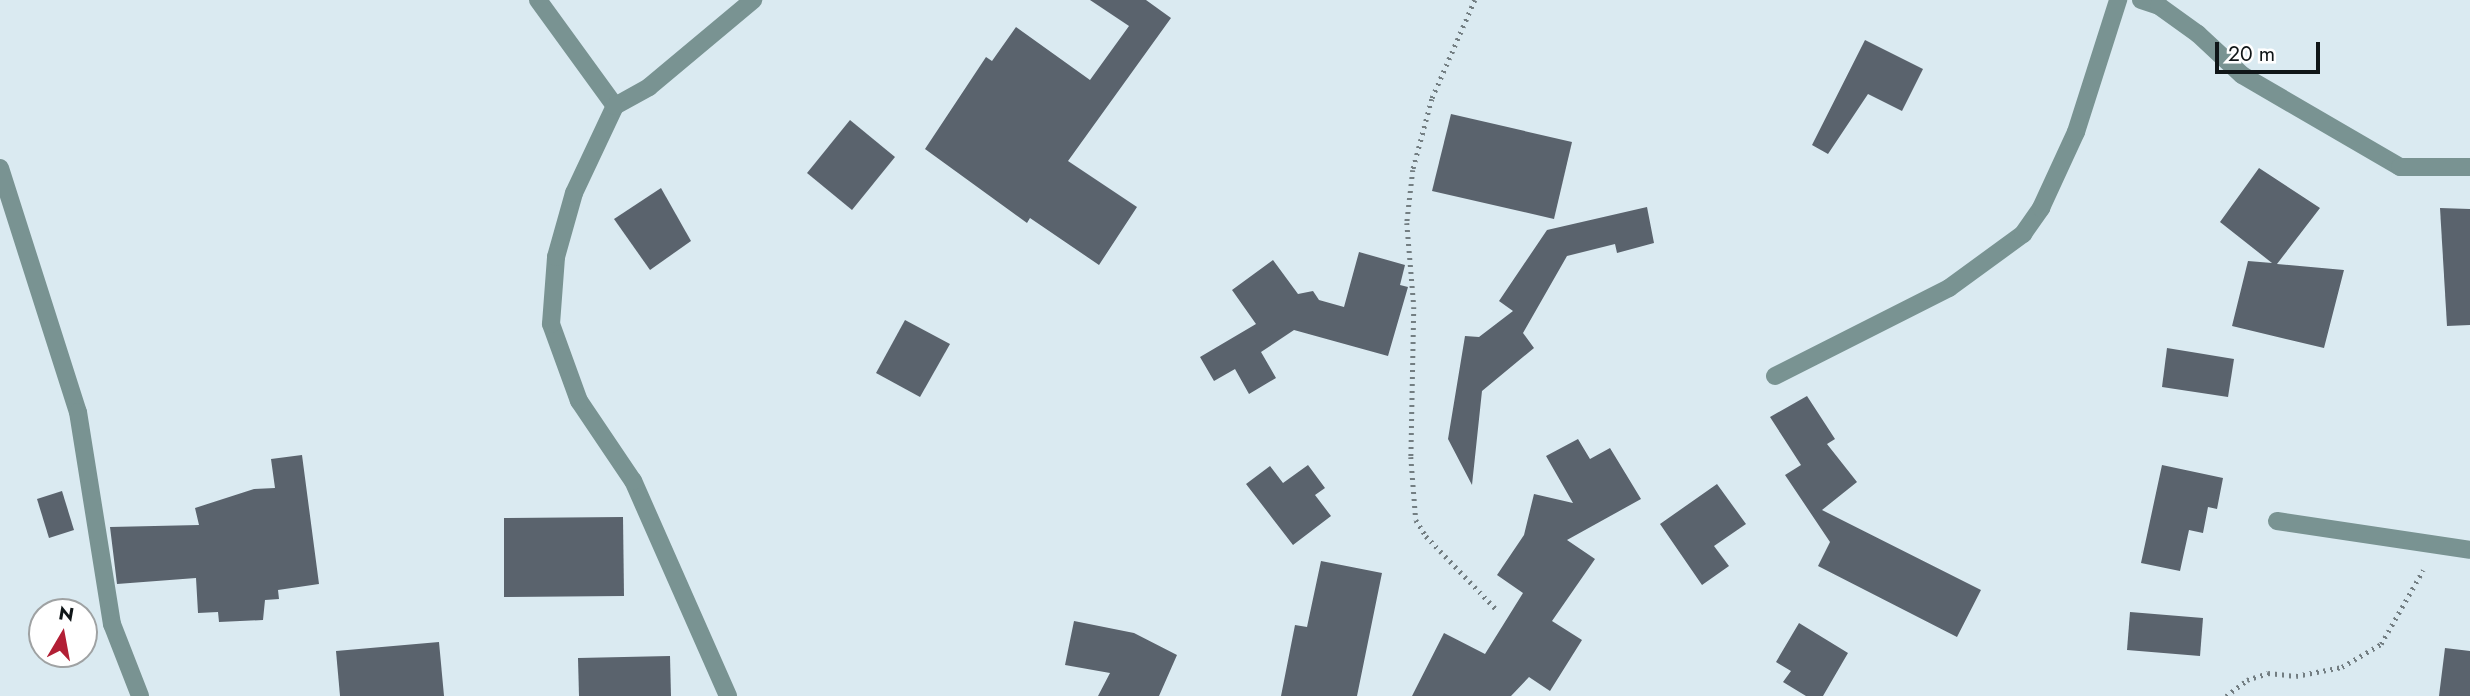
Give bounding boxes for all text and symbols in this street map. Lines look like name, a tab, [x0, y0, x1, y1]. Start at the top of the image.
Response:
scale bar	[2218, 28, 2323, 72]
text: 20 m	[2228, 39, 2275, 69]
north arrow	[28, 598, 98, 668]
text: N	[57, 599, 76, 628]

